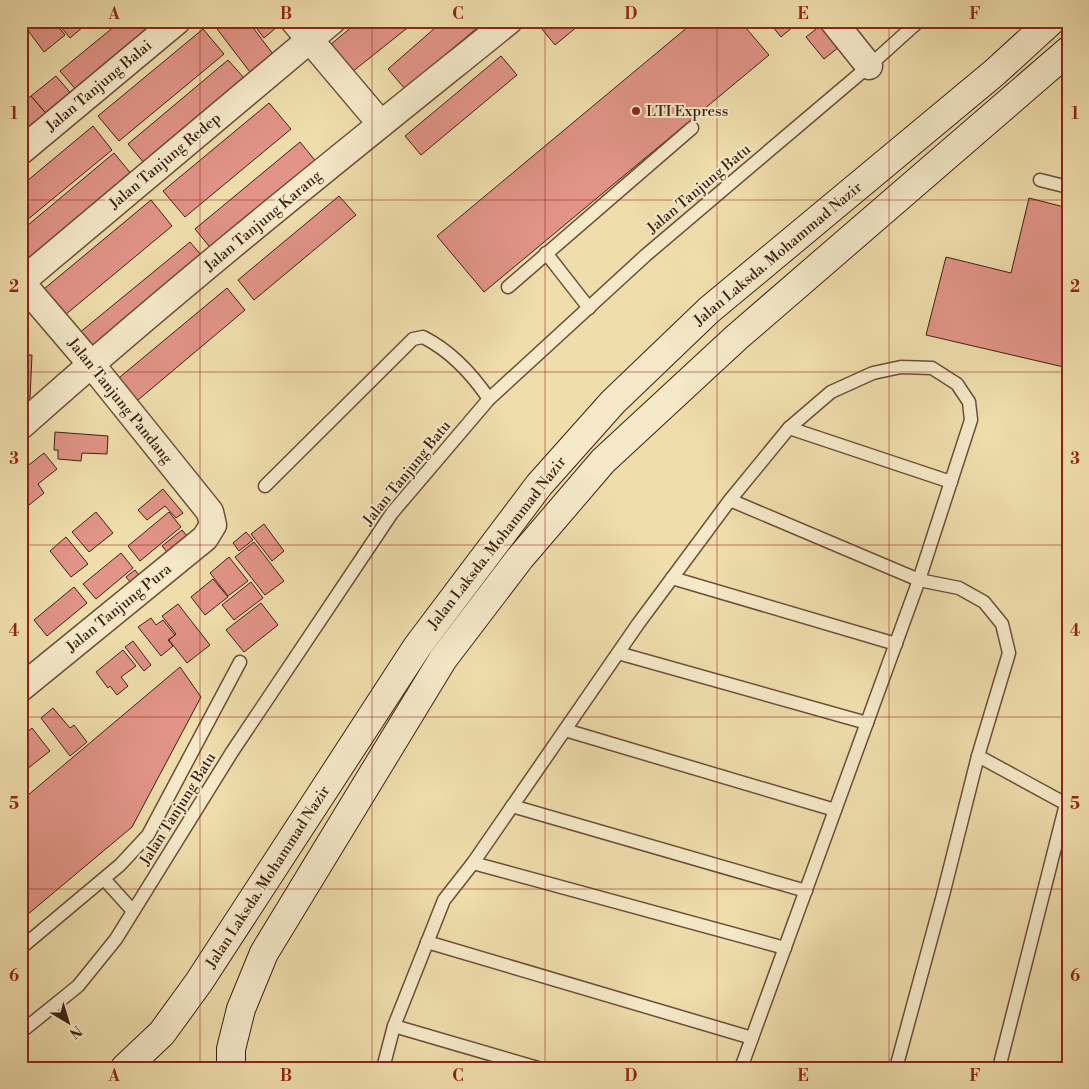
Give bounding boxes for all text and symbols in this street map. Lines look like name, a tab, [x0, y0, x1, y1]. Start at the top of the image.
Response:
text: A	[107, 4, 120, 24]
text: B	[280, 4, 292, 24]
text: C	[452, 4, 464, 24]
text: D	[625, 4, 638, 24]
text: E	[797, 4, 809, 24]
text: F	[969, 4, 981, 24]
street label: Jalan Tanjung Balai	[41, 36, 156, 137]
place label: LTI Express	[646, 102, 728, 121]
text: 1	[10, 104, 18, 124]
text: 1	[1071, 104, 1079, 124]
marker: LTI Express	[630, 105, 642, 117]
street label: Jalan Tanjung Redep	[104, 109, 225, 214]
street label: Jalan Tanjung Batu	[643, 140, 755, 239]
street label: Jalan Tanjung Karang	[200, 166, 326, 276]
street label: Jalan Laksda. Mohammad Nazir	[689, 178, 866, 331]
text: 2	[9, 277, 19, 297]
text: 2	[1070, 277, 1080, 297]
street label: Jalan Tanjung Pandang	[63, 333, 177, 468]
street label: Jalan Tanjung Batu	[358, 416, 455, 530]
text: 3	[9, 449, 19, 469]
text: 3	[1070, 449, 1080, 469]
street label: Jalan Laksda. Mohammad Nazir	[423, 452, 571, 634]
street label: Jalan Tanjung Pura	[62, 559, 176, 657]
text: 4	[9, 621, 20, 641]
text: 4	[1070, 621, 1081, 641]
street label: Jalan Tanjung Batu	[135, 749, 221, 870]
street label: Jalan Laksda. Mohammad Nazir	[201, 782, 335, 973]
text: 5	[9, 794, 19, 814]
text: 5	[1070, 794, 1080, 814]
text: 6	[9, 966, 19, 986]
text: 6	[1070, 966, 1080, 986]
north arrow	[42, 996, 92, 1046]
text: N	[65, 1021, 85, 1042]
text: A	[107, 1066, 120, 1086]
text: B	[280, 1066, 292, 1086]
text: C	[452, 1066, 464, 1086]
text: D	[625, 1066, 638, 1086]
text: E	[797, 1066, 809, 1086]
text: F	[969, 1066, 981, 1086]

